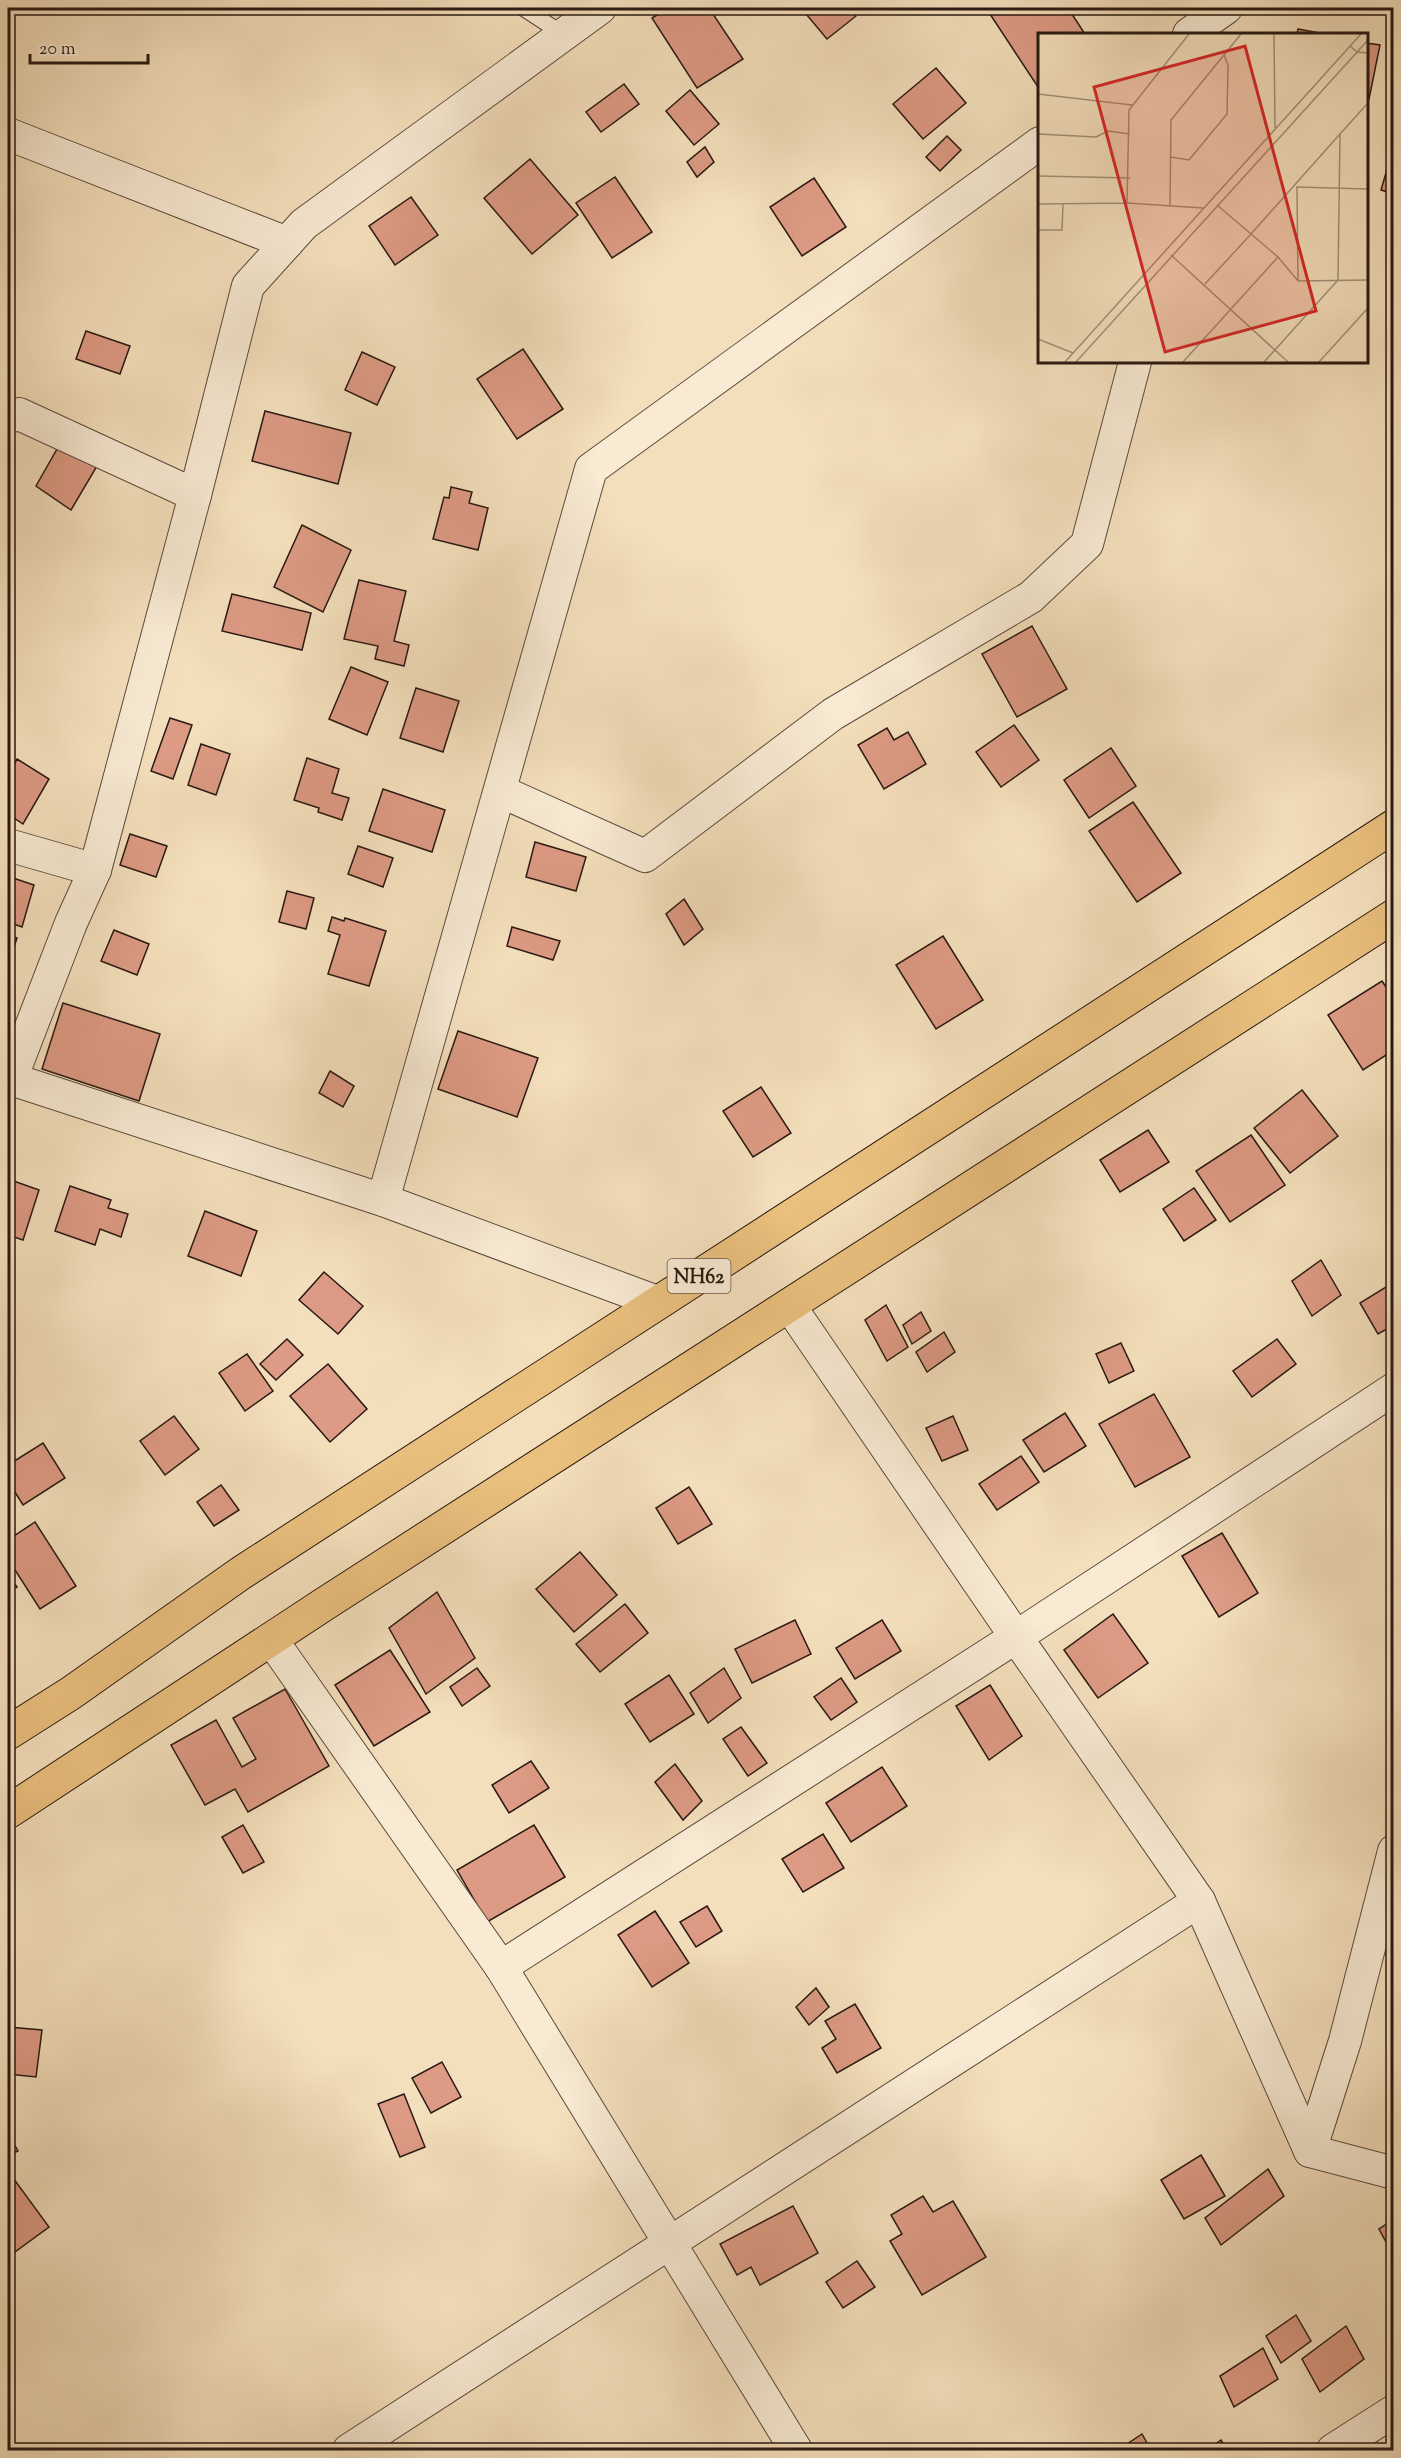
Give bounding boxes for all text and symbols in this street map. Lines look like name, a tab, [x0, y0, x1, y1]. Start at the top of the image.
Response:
scale bar	[30, 27, 148, 65]
inset map	[1038, 33, 1368, 363]
text: 20 m	[39, 37, 76, 63]
road number: NH62	[668, 1259, 730, 1293]

